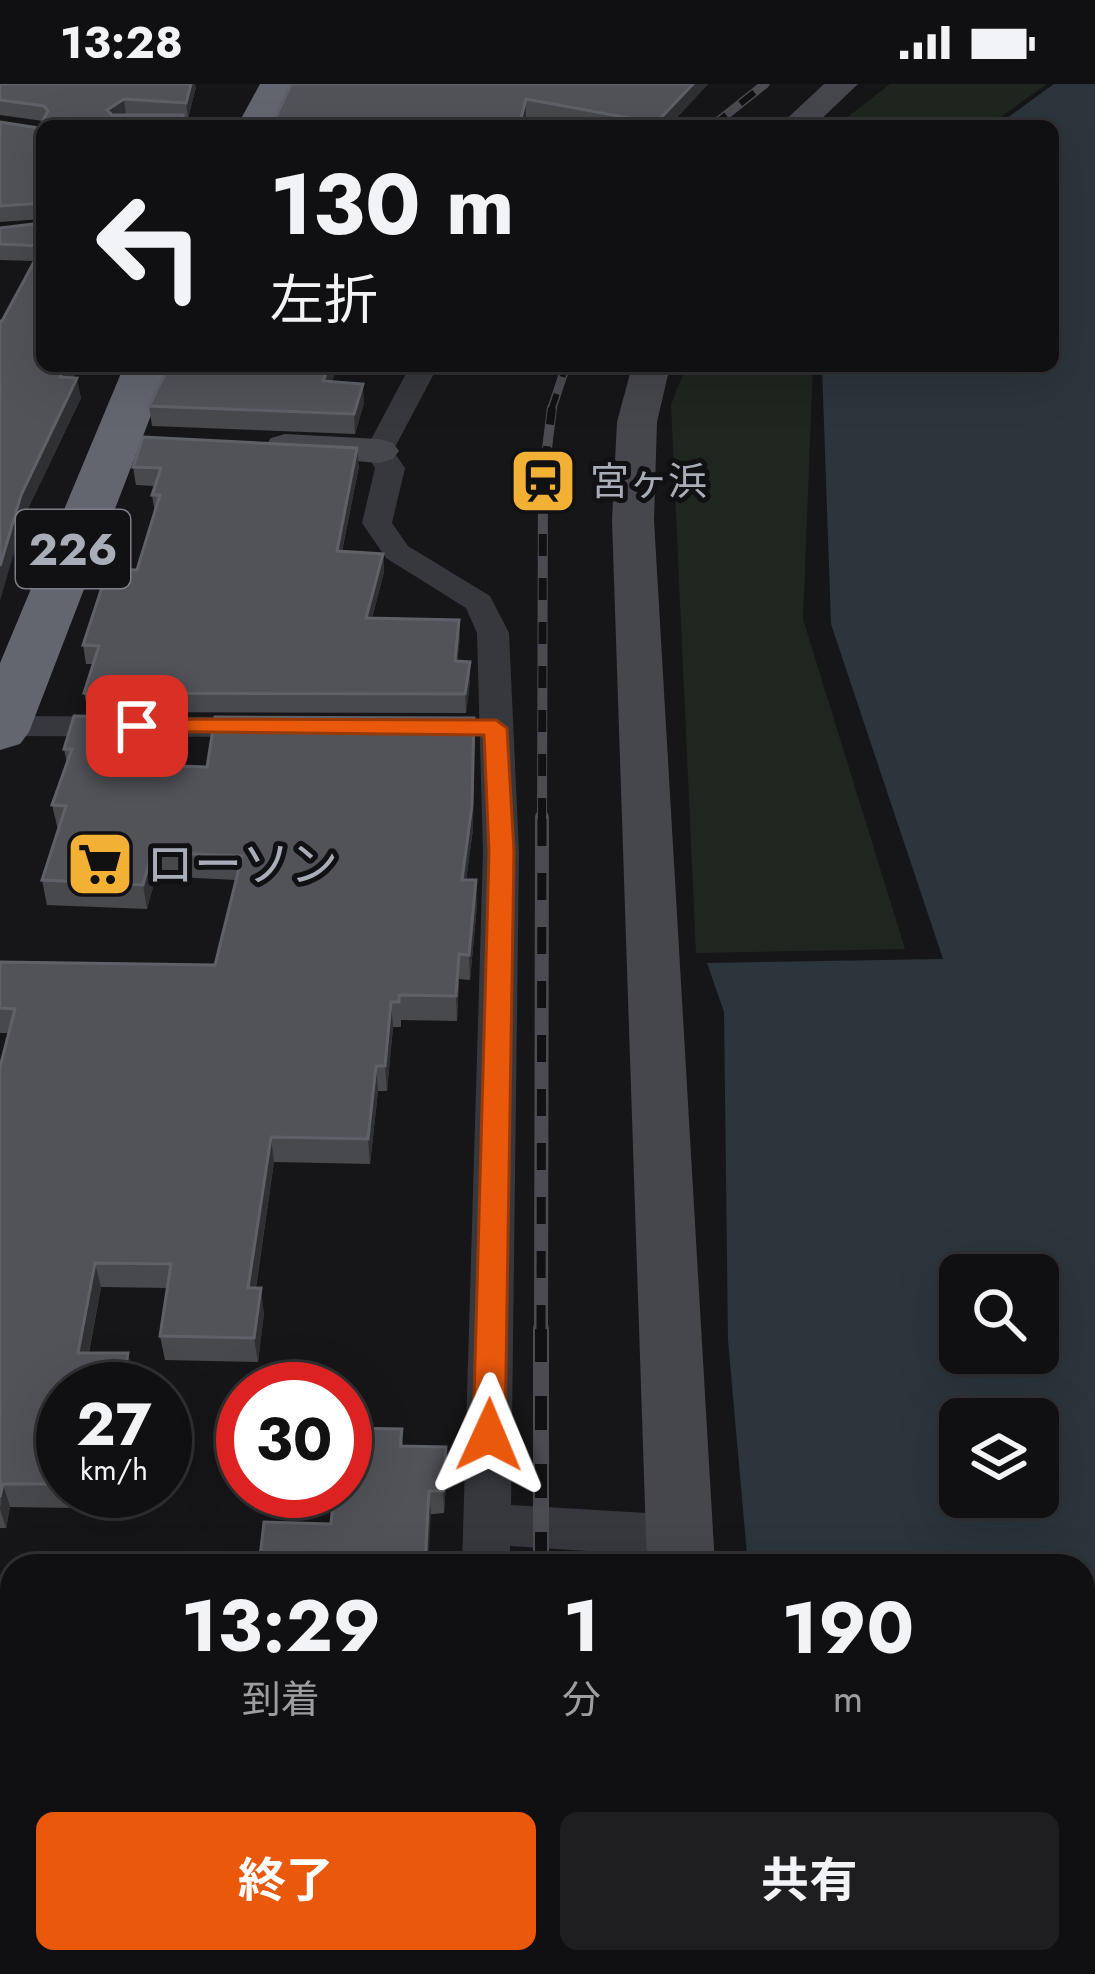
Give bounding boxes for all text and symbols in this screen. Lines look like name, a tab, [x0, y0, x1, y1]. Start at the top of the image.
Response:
text: 13:28	[60, 10, 183, 75]
text: 130 m	[270, 144, 515, 266]
icon: left	[72, 168, 228, 324]
text: 左折	[270, 261, 378, 339]
station icon: 宮ヶ浜	[508, 446, 578, 516]
place label: 宮ヶ浜	[590, 453, 707, 510]
road number: 226	[16, 510, 130, 588]
pin	[86, 675, 188, 777]
icon: arrive	[104, 693, 170, 759]
supermarket icon: ローソン	[65, 829, 135, 899]
place label: ローソン	[146, 830, 338, 899]
map controls	[939, 1254, 1059, 1518]
button: search	[939, 1254, 1059, 1374]
speed limit sign: 30	[216, 1362, 372, 1518]
position arrow	[426, 1372, 552, 1498]
text: 27	[76, 1381, 152, 1468]
button: layers	[939, 1398, 1059, 1518]
text: km/h	[80, 1448, 148, 1491]
text: 13:29	[181, 1574, 381, 1678]
text: 1	[563, 1574, 600, 1678]
text: 190	[782, 1576, 914, 1680]
text: m	[833, 1670, 863, 1727]
text: 到着	[242, 1671, 320, 1728]
text: 分	[562, 1671, 601, 1728]
button: 終了	[36, 1812, 536, 1950]
button: 共有	[560, 1812, 1059, 1950]

